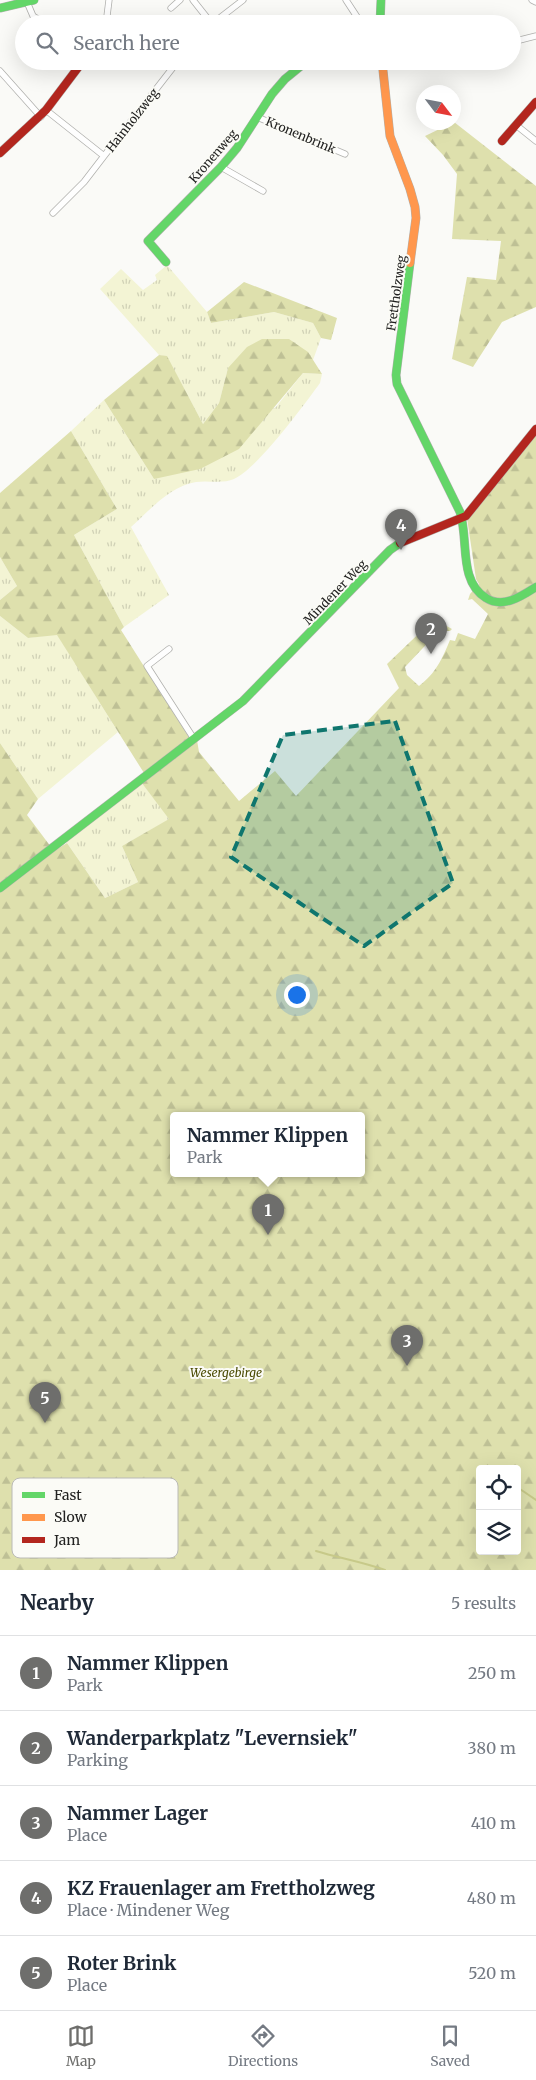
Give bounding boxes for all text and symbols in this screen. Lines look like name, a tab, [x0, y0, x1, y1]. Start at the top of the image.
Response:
search box	[15, 15, 521, 70]
icon: search	[33, 29, 61, 57]
text: Search here	[73, 31, 180, 55]
street label: Hainholzweg	[102, 85, 162, 155]
north arrow	[416, 85, 461, 130]
street label: Kronenbrink	[264, 114, 339, 157]
street label: Kronenweg	[186, 126, 241, 186]
street label: Frettholzweg	[383, 253, 409, 332]
pin: 4	[385, 509, 417, 550]
street label: Mindener Weg	[300, 556, 370, 628]
pin: 2	[415, 613, 447, 654]
your location	[284, 982, 310, 1008]
popup	[170, 1112, 365, 1177]
text: Nammer Klippen	[187, 1123, 348, 1147]
text: Park	[187, 1147, 222, 1167]
pin: 1	[252, 1194, 284, 1235]
pin: 3	[391, 1325, 423, 1366]
park label: Wesergebirge	[190, 1365, 262, 1380]
pin: 5	[29, 1382, 61, 1423]
map controls	[476, 1465, 521, 1555]
button: locate	[476, 1465, 521, 1510]
legend	[12, 1478, 178, 1558]
text: Fast	[54, 1486, 82, 1504]
text: Slow	[54, 1508, 87, 1526]
button: layers	[476, 1510, 521, 1555]
text: Jam	[53, 1531, 80, 1549]
text: Nearby	[20, 1589, 94, 1616]
text: 5 results	[451, 1593, 516, 1613]
text: Nammer Klippen	[67, 1651, 228, 1675]
text: 1	[32, 1663, 40, 1683]
text: 250 m	[468, 1663, 516, 1683]
text: Park	[67, 1675, 103, 1695]
text: Wanderparkplatz "Levernsiek"	[67, 1726, 358, 1750]
text: 2	[31, 1738, 41, 1758]
text: 380 m	[468, 1738, 516, 1758]
text: Parking	[67, 1750, 128, 1770]
text: Nammer Lager	[67, 1801, 208, 1825]
text: 3	[31, 1813, 41, 1833]
text: 410 m	[471, 1813, 516, 1833]
text: Place	[67, 1825, 107, 1845]
text: KZ Frauenlager am Frettholzweg	[67, 1876, 375, 1900]
text: 4	[31, 1888, 41, 1908]
text: 480 m	[467, 1888, 516, 1908]
text: Place · Mindener Weg	[67, 1900, 229, 1920]
text: Roter Brink	[67, 1951, 176, 1975]
text: 5	[31, 1963, 41, 1983]
text: 520 m	[468, 1963, 516, 1983]
text: Place	[67, 1975, 107, 1995]
tab: Map	[66, 2022, 96, 2070]
tab: Directions	[228, 2022, 298, 2070]
tab: Saved	[430, 2022, 470, 2070]

